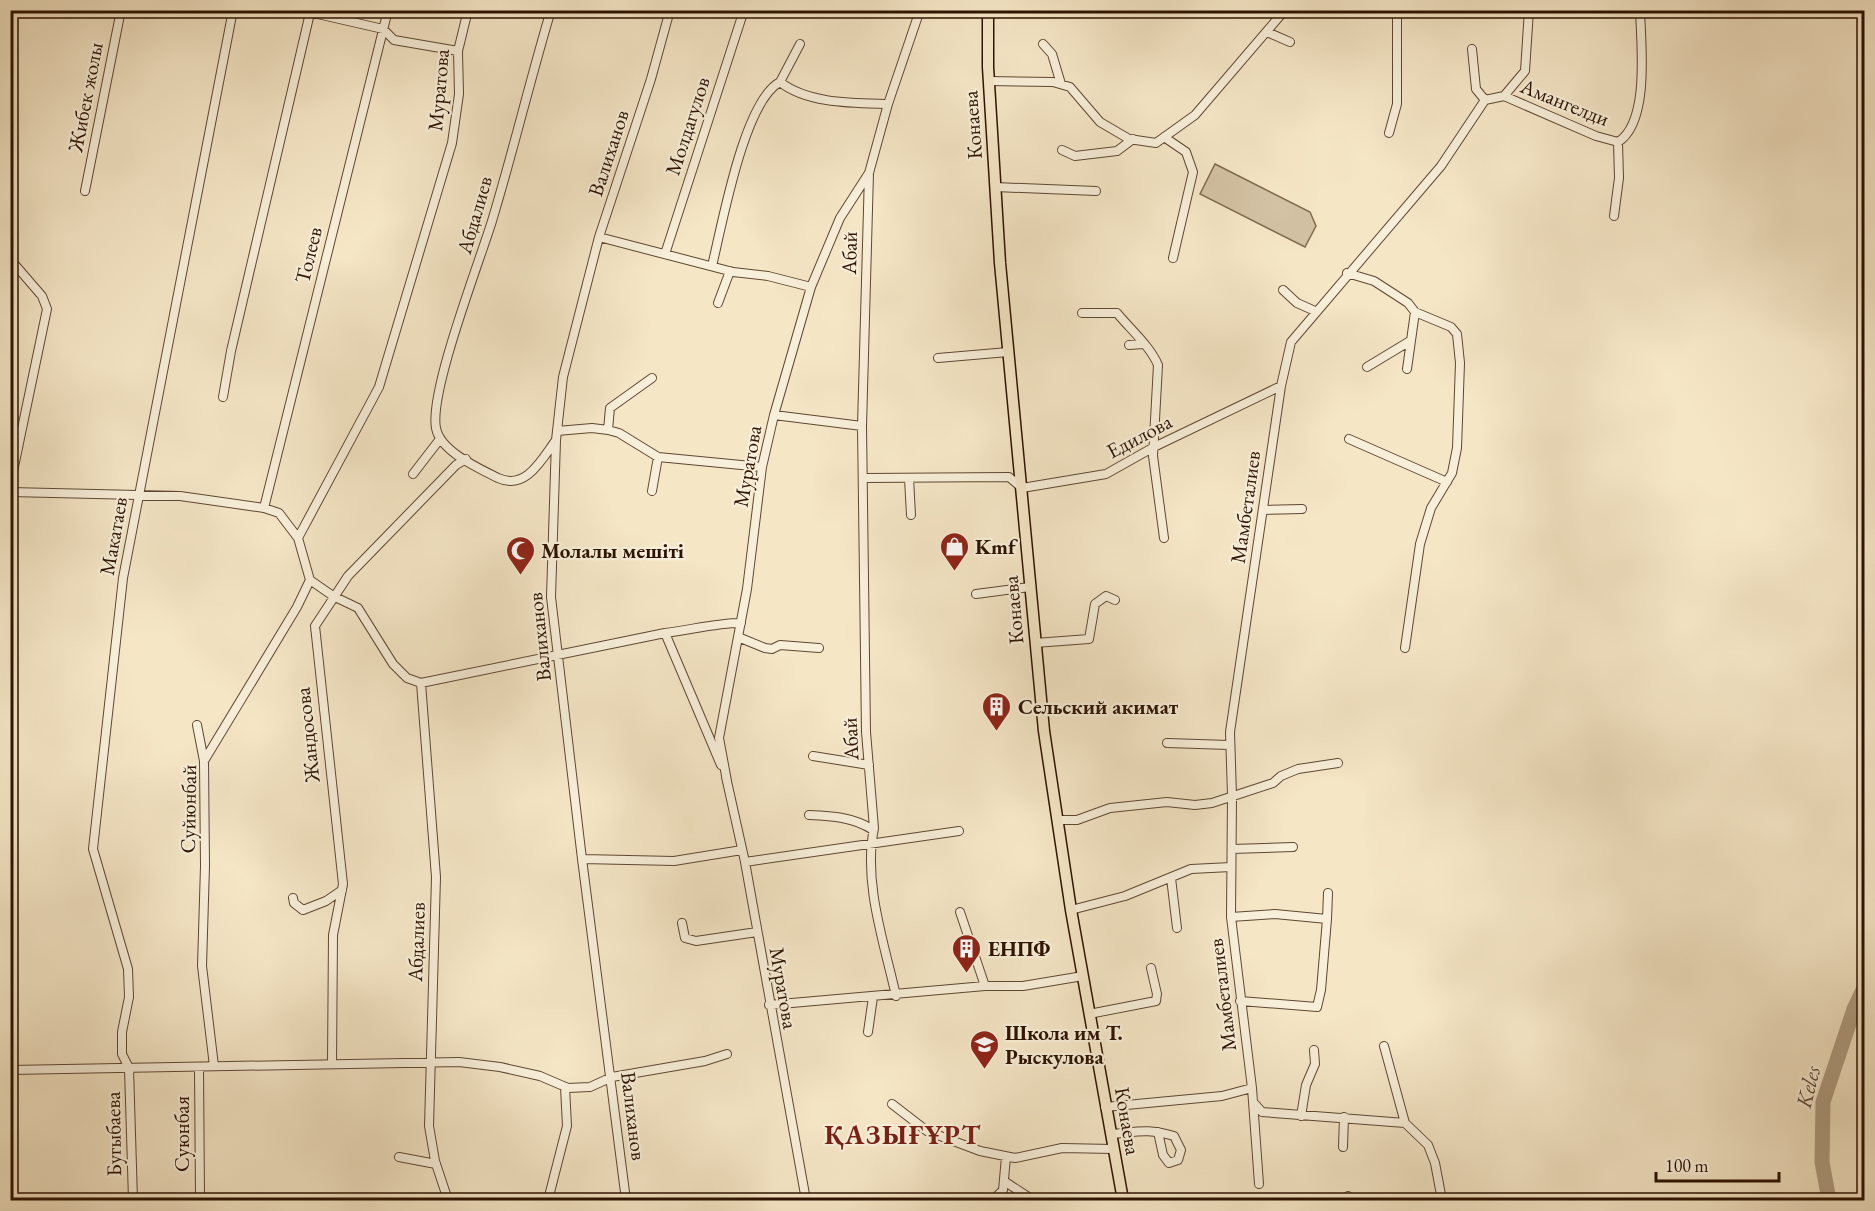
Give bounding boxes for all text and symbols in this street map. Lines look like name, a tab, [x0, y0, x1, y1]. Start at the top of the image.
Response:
street label: Жибек жолы	[61, 40, 109, 155]
street label: Муратова	[421, 47, 455, 132]
street label: Амангелди	[1516, 72, 1613, 132]
street label: Молдагулов	[658, 73, 716, 179]
street label: Конаева	[956, 89, 988, 160]
street label: Валиханов	[581, 106, 635, 200]
street label: Абдалиев	[450, 173, 498, 258]
street label: Толеев	[288, 224, 328, 286]
street label: Абай	[835, 231, 863, 276]
street label: Едилова	[1102, 407, 1177, 464]
street label: Муратова	[727, 422, 768, 509]
street label: Мамбеталиев	[1224, 449, 1266, 565]
street label: Макатаев	[93, 495, 133, 577]
shop icon: Kmf	[938, 530, 970, 572]
place label: Kmf	[975, 533, 1018, 560]
mosque icon: Молалы мешіті	[504, 534, 536, 576]
place label: Молалы мешіті	[541, 537, 684, 564]
street label: Конаева	[997, 574, 1029, 645]
street label: Валиханов	[521, 591, 557, 683]
street label: Жандосова	[289, 685, 326, 785]
building icon: Сельский акимат	[981, 690, 1013, 732]
place label: Сельский акимат	[1018, 693, 1179, 720]
street label: Абай	[835, 717, 865, 762]
street label: Суйюнбай	[174, 764, 202, 854]
street label: Абдалиев	[401, 902, 431, 983]
building icon: ЕНПФ	[951, 932, 983, 974]
place label: ЕНПФ	[988, 935, 1050, 962]
street label: Мамбеталиев	[1202, 937, 1242, 1053]
street label: Муратова	[764, 945, 805, 1032]
place label: Школа им Т. Рыскулова	[1005, 1019, 1123, 1070]
school or university icon: Школа им Т. Рыскулова	[968, 1028, 1000, 1070]
water label: Keles	[1789, 1062, 1827, 1112]
street label: Валиханов	[615, 1070, 653, 1162]
street label: Конаева	[1109, 1085, 1147, 1158]
street label: Бугыбаева	[99, 1091, 127, 1177]
street label: Суюнбая	[168, 1096, 195, 1172]
district label: ҚАЗЫҒҰРТ	[824, 1117, 982, 1152]
scale bar	[1656, 1145, 1779, 1183]
text: 100 m	[1665, 1154, 1709, 1177]

